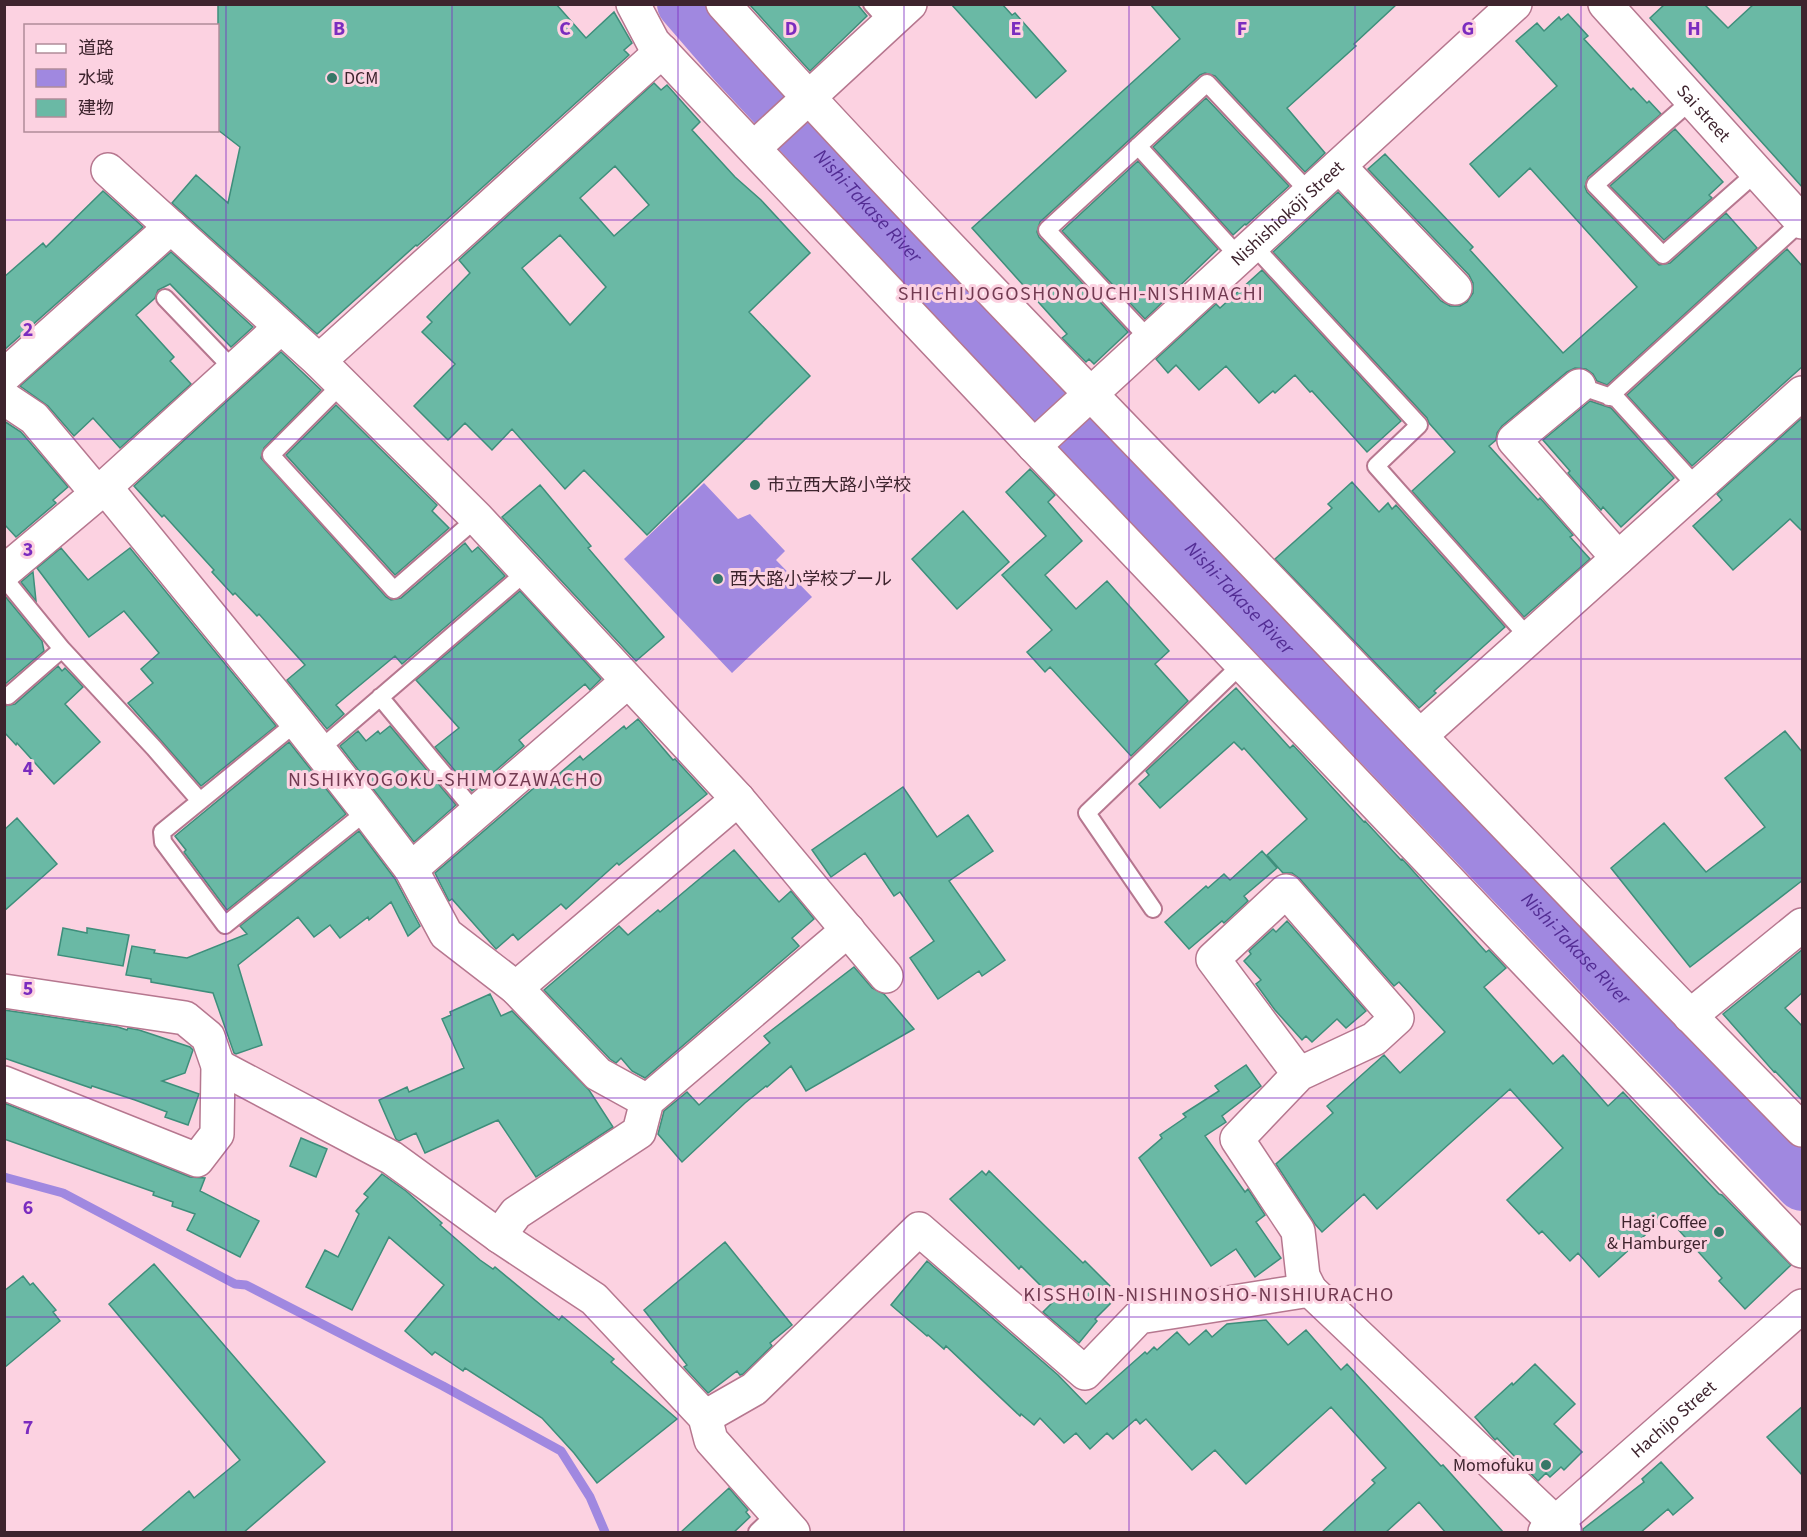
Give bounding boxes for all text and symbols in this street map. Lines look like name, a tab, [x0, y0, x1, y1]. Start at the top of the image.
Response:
text: B	[333, 15, 345, 43]
text: C	[559, 15, 571, 43]
text: D	[785, 15, 797, 43]
text: E	[1011, 15, 1021, 43]
text: F	[1237, 15, 1247, 43]
text: G	[1462, 15, 1474, 43]
text: H	[1687, 15, 1701, 43]
legend	[24, 24, 219, 132]
text: 道路	[78, 36, 114, 61]
text: 水域	[78, 66, 114, 91]
place label: DCM	[344, 66, 378, 91]
marker: DCM	[325, 71, 339, 85]
street label: Sai street	[1671, 79, 1736, 147]
text: 建物	[78, 96, 114, 121]
water label: Nishi-Takase River	[807, 143, 929, 271]
street label: Nishishiokōji Street	[1225, 155, 1349, 272]
district label: SHICHIJOGOSHONOUCHI-NISHIMACHI	[898, 280, 1264, 308]
text: 2	[23, 316, 33, 344]
place label: 市立西大路小学校	[767, 473, 911, 498]
marker: 市立西大路小学校	[748, 478, 762, 492]
water label: Nishi-Takase River	[1178, 535, 1301, 662]
text: 3	[23, 536, 33, 564]
place label: 西大路小学校プール	[730, 567, 892, 592]
marker: 西大路小学校プール	[711, 572, 725, 586]
text: 4	[23, 755, 34, 783]
district label: NISHIKYOGOKU-SHIMOZAWACHO	[288, 766, 604, 794]
water label: Nishi-Takase River	[1514, 886, 1637, 1013]
text: 5	[23, 975, 33, 1003]
text: 6	[23, 1194, 33, 1222]
place label: Hagi Coffee & Hamburger	[1607, 1210, 1708, 1256]
marker: Hagi Coffee & Hamburger	[1712, 1225, 1726, 1239]
district label: KISSHOIN-NISHINOSHO-NISHIURACHO	[1023, 1281, 1395, 1309]
street label: Hachijo Street	[1625, 1375, 1722, 1464]
text: 7	[23, 1414, 33, 1442]
place label: Momofuku	[1453, 1453, 1534, 1478]
marker: Momofuku	[1539, 1458, 1553, 1472]

